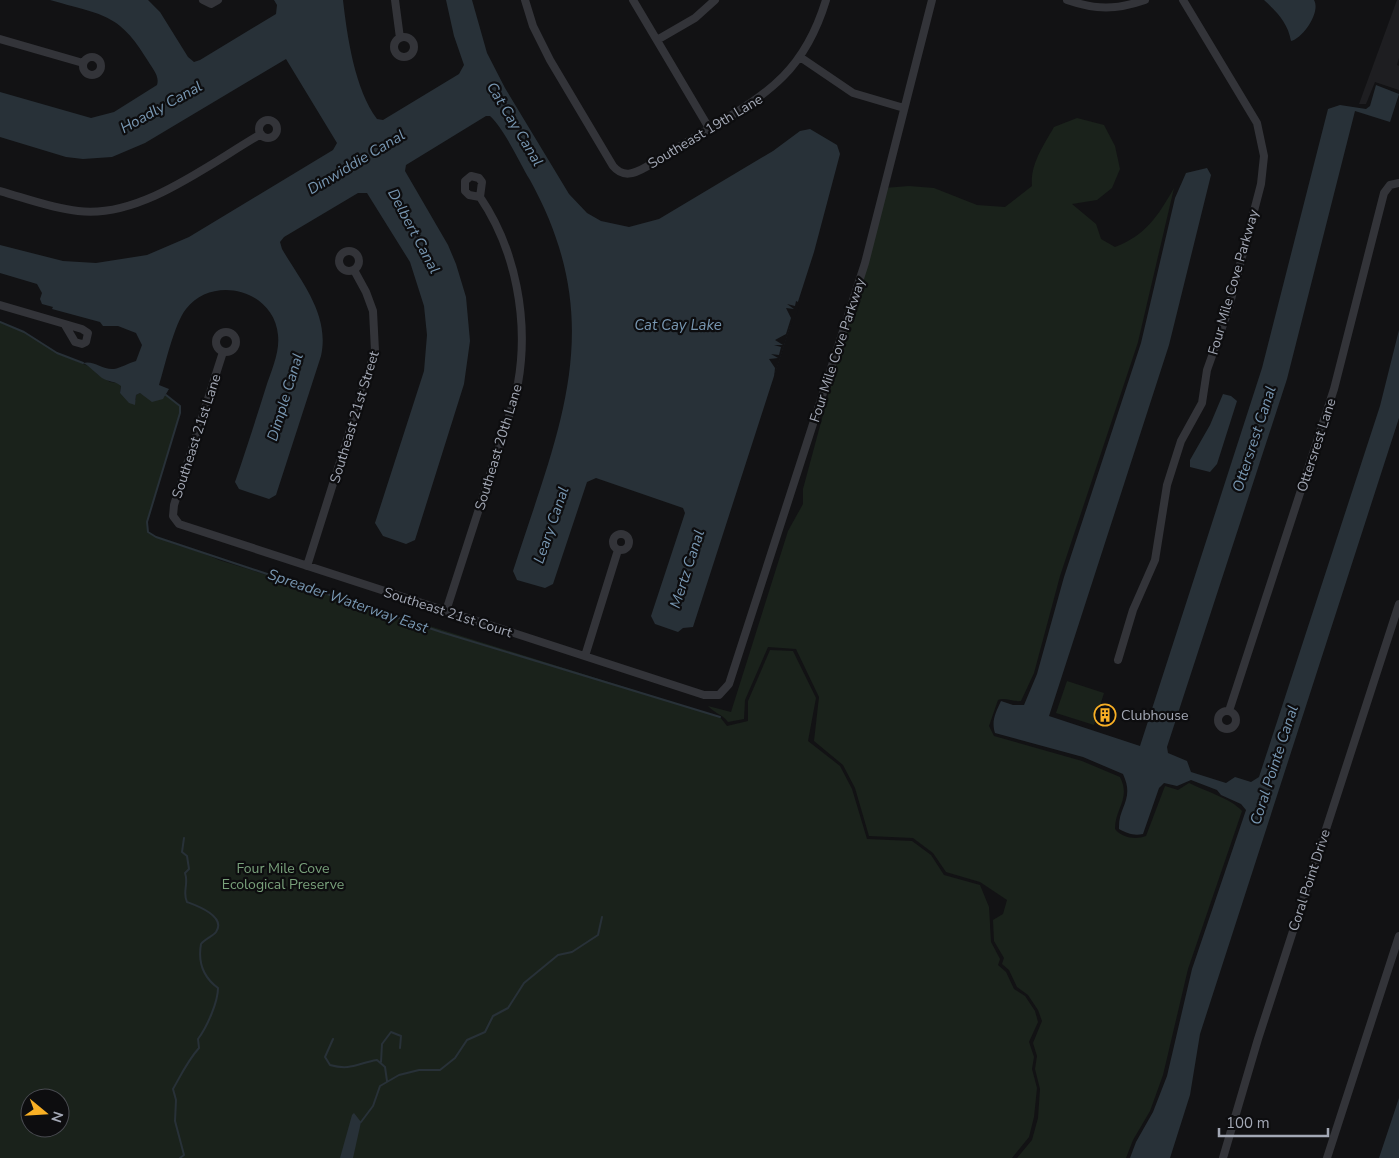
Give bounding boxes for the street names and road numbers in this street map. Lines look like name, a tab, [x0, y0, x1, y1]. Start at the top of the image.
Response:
street label: Southeast 19th Lane	[644, 90, 766, 173]
street label: Four Mile Cove Parkway	[1204, 206, 1264, 357]
street label: Four Mile Cove Parkway	[805, 275, 870, 425]
street label: Southeast 21st Street	[325, 349, 384, 486]
street label: Southeast 21st Lane	[167, 372, 226, 501]
street label: Southeast 20th Lane	[470, 382, 527, 512]
street label: Ottersrest Lane	[1292, 396, 1341, 494]
street label: Southeast 21st Court	[381, 583, 515, 642]
street label: Coral Point Drive	[1284, 827, 1335, 934]

